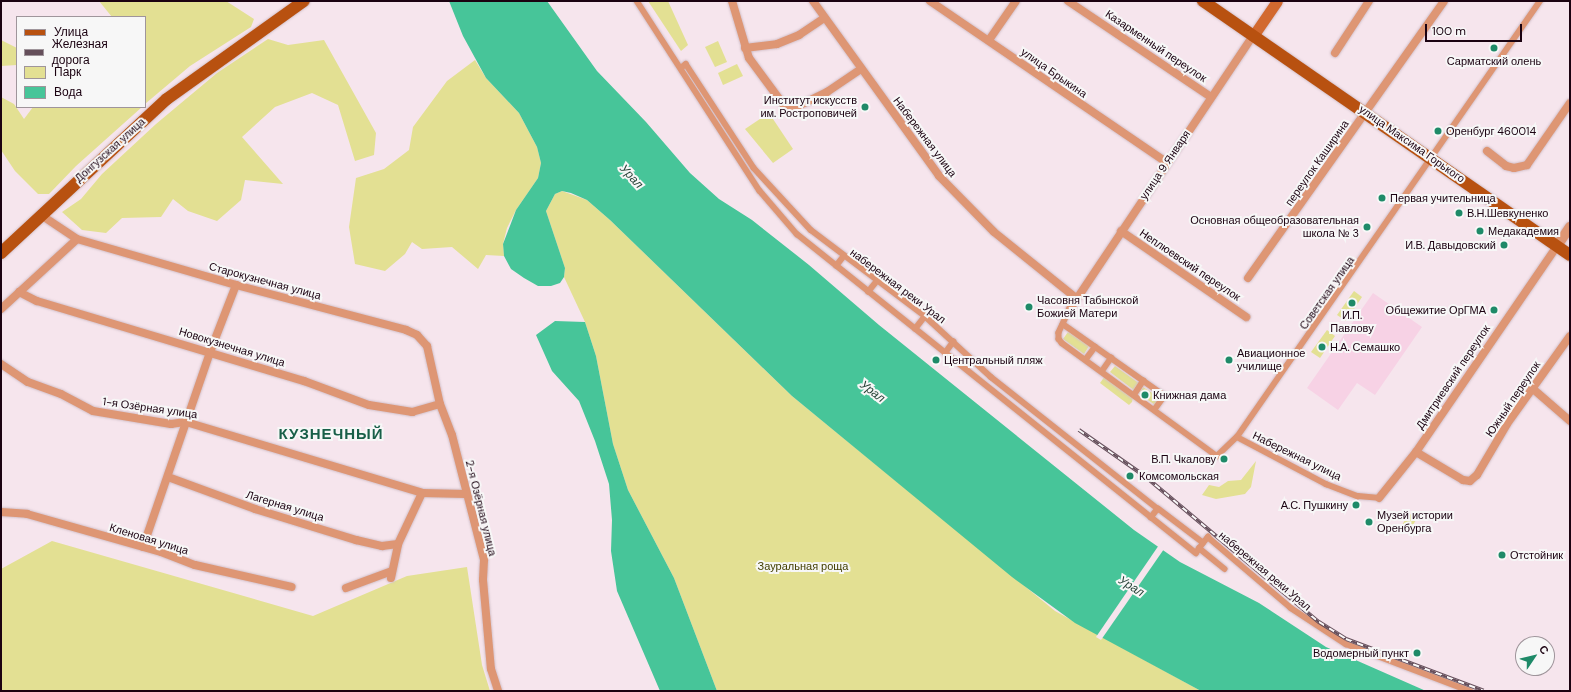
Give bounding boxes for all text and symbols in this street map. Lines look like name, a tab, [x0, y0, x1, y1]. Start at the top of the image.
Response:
street label: Казарменный переулок	[1103, 7, 1209, 85]
legend	[16, 16, 146, 108]
scale bar	[1427, 16, 1524, 42]
text: 100 m	[1432, 23, 1466, 39]
text: Улица	[54, 24, 88, 40]
text: Железная дорога	[52, 36, 108, 68]
marker: Сарматский олень	[1489, 43, 1499, 53]
street label: улица Брыкина	[1018, 45, 1090, 101]
place label: Сарматский олень	[1447, 54, 1541, 68]
text: Парк	[54, 64, 81, 80]
text: Вода	[54, 84, 82, 100]
place label: Институт искусств им. Ростроповичей	[760, 94, 857, 120]
street label: Набережная улица	[890, 94, 960, 180]
marker: Институт искусств им. Ростроповичей	[860, 102, 870, 112]
street label: улица Максима Горького	[1357, 102, 1467, 186]
street label: Донгузская улица	[72, 115, 148, 185]
street label: переулок Каширина	[1282, 118, 1352, 208]
place label: Оренбург 460014	[1446, 124, 1536, 138]
marker: Оренбург 460014	[1433, 126, 1443, 136]
street label: улица 9 Января	[1137, 128, 1193, 202]
water label: Урал	[616, 162, 646, 192]
place label: Первая учительница	[1390, 191, 1496, 205]
marker: Первая учительница	[1377, 193, 1387, 203]
place label: В.Н.Шевкуненко	[1467, 206, 1548, 220]
marker: В.Н.Шевкуненко	[1454, 208, 1464, 218]
place label: Основная общеобразовательная школа № 3	[1190, 214, 1359, 240]
marker: Основная общеобразовательная школа № 3	[1362, 222, 1372, 232]
place label: Медакадемия	[1488, 224, 1559, 238]
street label: Неплюевский переулок	[1137, 226, 1243, 304]
marker: Медакадемия	[1475, 226, 1485, 236]
place label: И.В. Давыдовский	[1405, 238, 1496, 252]
marker: И.В. Давыдовский	[1499, 240, 1509, 250]
street label: набережная реки Урал	[848, 246, 948, 326]
street label: Советская улица	[1297, 254, 1357, 332]
street label: Старокузнечная улица	[207, 260, 323, 302]
place label: Часовня Табынской Божией Матери	[1037, 294, 1138, 320]
marker: И.П. Павлову	[1347, 298, 1357, 308]
marker: Часовня Табынской Божией Матери	[1024, 302, 1034, 312]
place label: Общежитие ОрГМА	[1386, 303, 1486, 317]
marker: Общежитие ОрГМА	[1489, 305, 1499, 315]
place label: И.П. Павлову	[1330, 309, 1374, 335]
street label: Дмитриевский переулок	[1413, 322, 1493, 432]
street label: Новокузнечная улица	[177, 325, 287, 369]
place label: Н.А. Семашко	[1330, 340, 1400, 354]
marker: Н.А. Семашко	[1317, 342, 1327, 352]
place label: Авиационное училище	[1237, 347, 1305, 373]
place label: Центральный пляж	[944, 353, 1042, 367]
marker: Центральный пляж	[931, 355, 941, 365]
marker: Авиационное училище	[1224, 355, 1234, 365]
street label: Южный переулок	[1483, 359, 1543, 439]
water label: Урал	[857, 378, 887, 406]
place label: Книжная дама	[1153, 388, 1226, 402]
marker: Книжная дама	[1140, 390, 1150, 400]
street label: 1-я Озёрная улица	[102, 395, 198, 421]
district label: КУЗНЕЧНЫЙ	[279, 426, 383, 444]
street label: Набережная улица	[1250, 429, 1344, 483]
place label: В.П. Чкалову	[1151, 452, 1216, 466]
marker: В.П. Чкалову	[1219, 454, 1229, 464]
street label: 2-я Озёрная улица	[463, 459, 499, 557]
place label: Комсомольская	[1139, 469, 1219, 483]
marker: Комсомольская	[1124, 470, 1136, 482]
street label: Лагерная улица	[245, 488, 325, 524]
place label: А.С. Пушкину	[1281, 498, 1348, 512]
marker: А.С. Пушкину	[1351, 500, 1361, 510]
place label: Музей истории Оренбурга	[1377, 509, 1453, 535]
marker: Музей истории Оренбурга	[1364, 517, 1374, 527]
street label: Кленовая улица	[108, 521, 190, 557]
street label: набережная реки Урал	[1216, 529, 1314, 613]
place label: Отстойник	[1510, 548, 1563, 562]
marker: Отстойник	[1497, 550, 1507, 560]
park label: Зауральная роща	[758, 559, 848, 573]
water label: Урал	[1116, 574, 1146, 600]
north arrow	[1515, 636, 1555, 676]
text: С	[1536, 642, 1552, 657]
place label: Водомерный пункт	[1313, 646, 1409, 660]
marker: Водомерный пункт	[1412, 648, 1422, 658]

